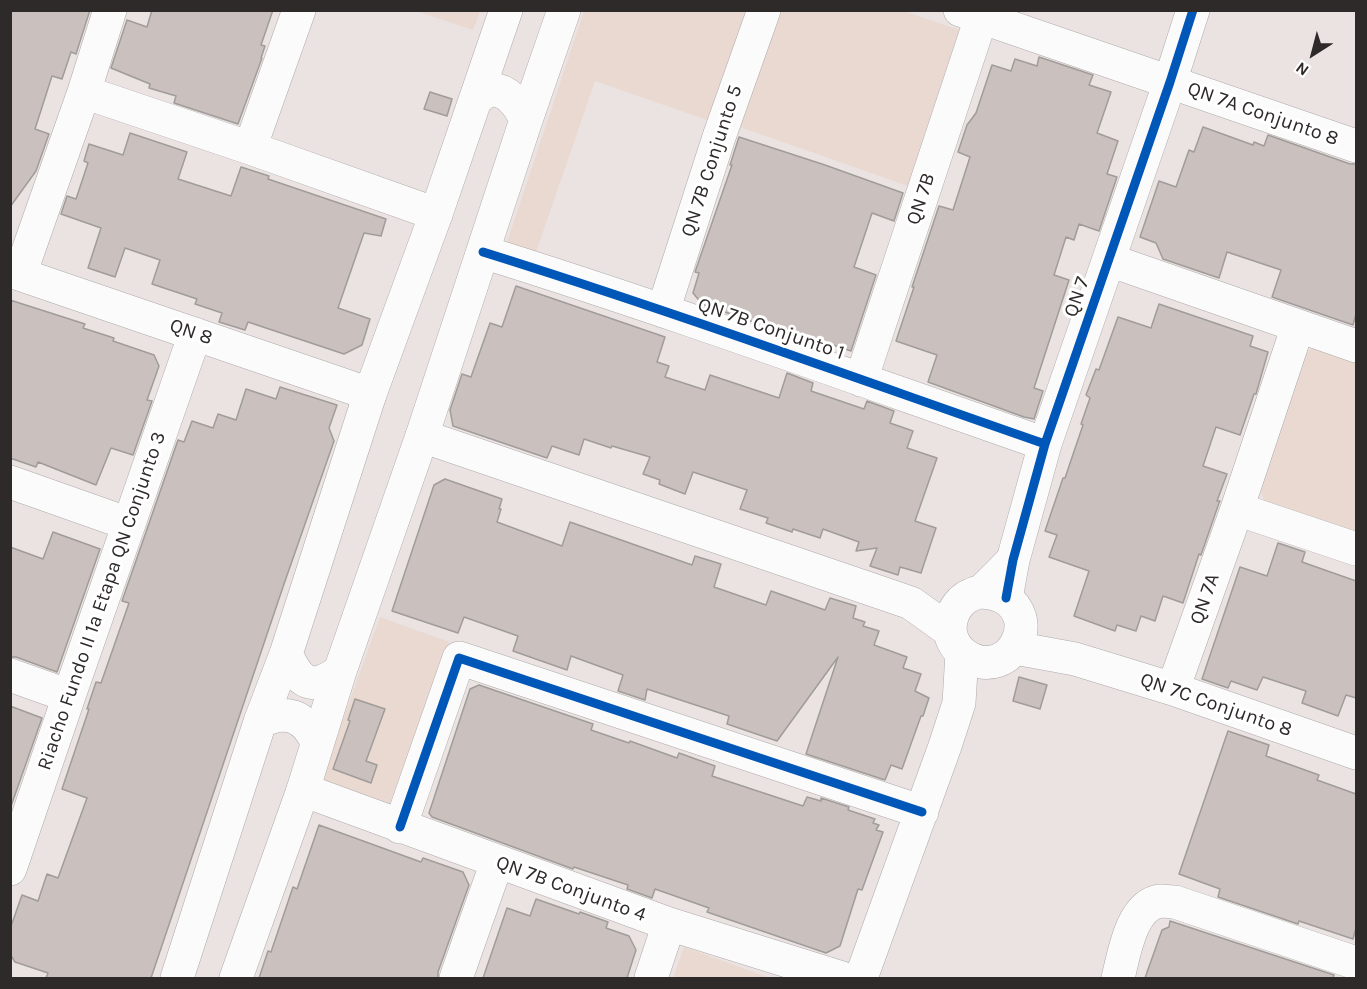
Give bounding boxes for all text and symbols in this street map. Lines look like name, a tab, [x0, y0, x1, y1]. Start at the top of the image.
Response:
north arrow	[1283, 24, 1343, 84]
text: N	[1292, 58, 1312, 80]
street label: QN 7A Conjunto 8	[1184, 77, 1342, 151]
street label: QN 7B Conjunto 5	[676, 82, 748, 240]
street label: QN 7B	[901, 170, 941, 228]
street label: QN 7	[1059, 274, 1095, 320]
street label: QN 7B Conjunto 1	[695, 293, 847, 365]
street label: QN 8	[166, 314, 216, 350]
street label: Riacho Fundo II 1ª Etapa QN Conjunto 3	[33, 428, 171, 774]
street label: QN 7A	[1185, 570, 1225, 628]
street label: QN 7C Conjunto 8	[1137, 668, 1295, 742]
street label: QN 7B Conjunto 4	[493, 851, 649, 927]

